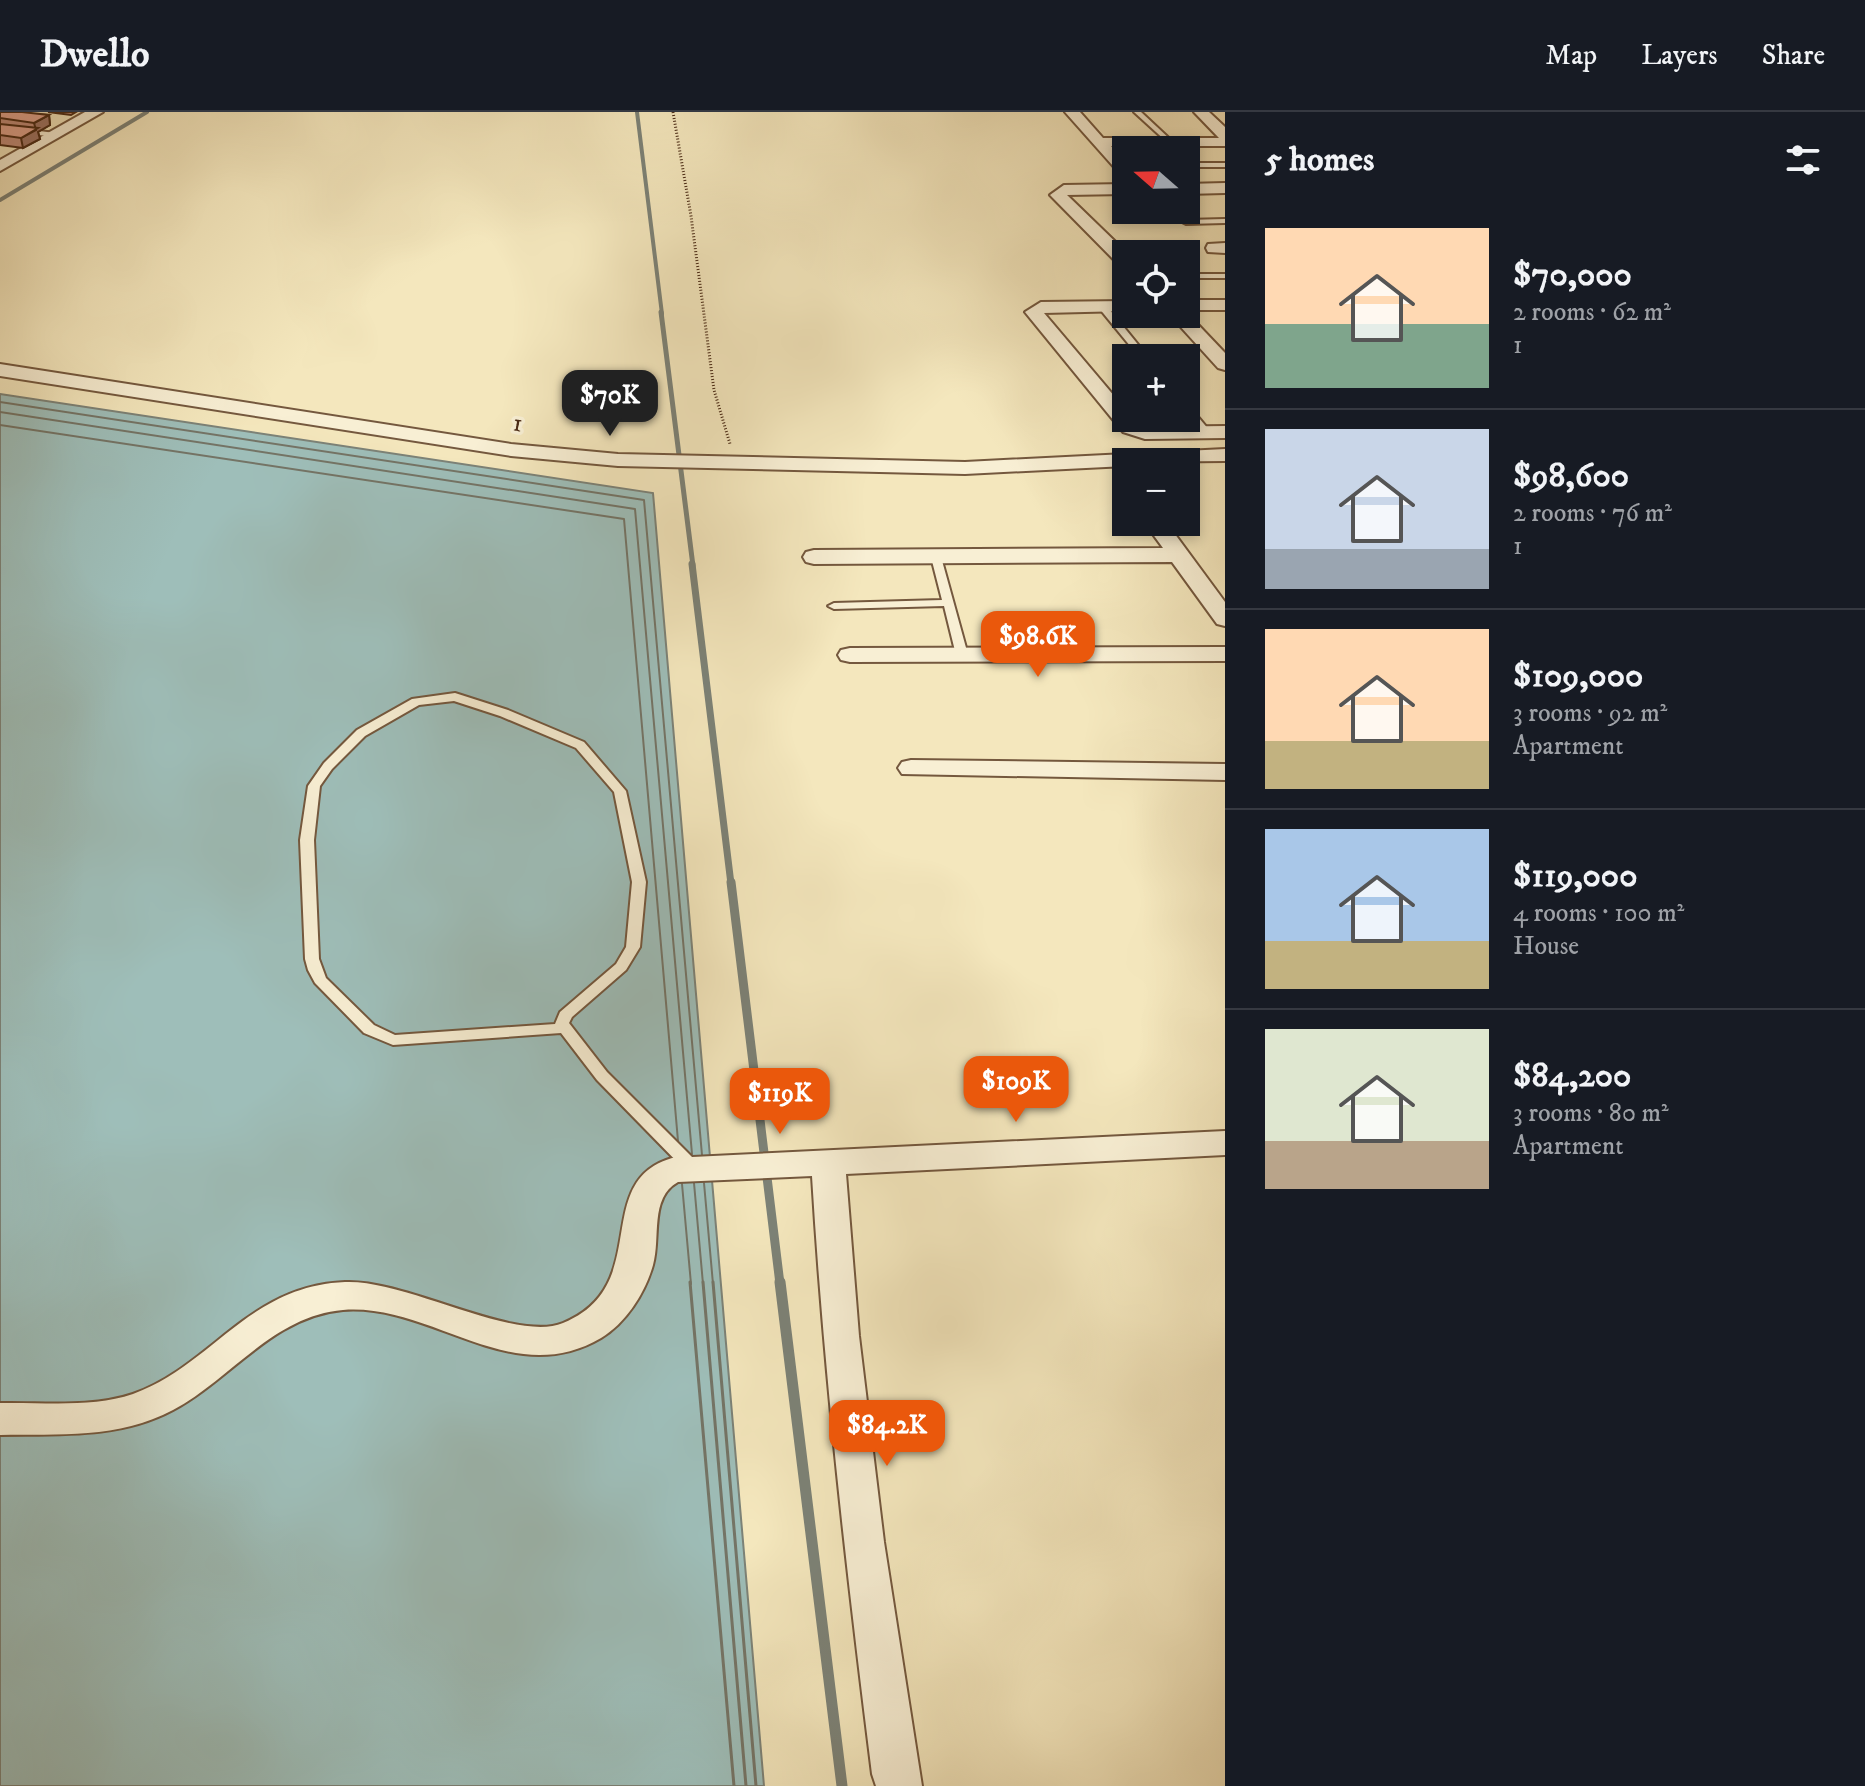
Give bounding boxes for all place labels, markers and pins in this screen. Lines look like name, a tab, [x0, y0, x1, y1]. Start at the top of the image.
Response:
pin: $70K	[563, 370, 657, 438]
pin: $98.6K	[973, 611, 1103, 679]
pin: $109K	[960, 1056, 1072, 1124]
pin: $119K	[724, 1068, 836, 1136]
pin: $84.2K	[822, 1400, 952, 1468]

